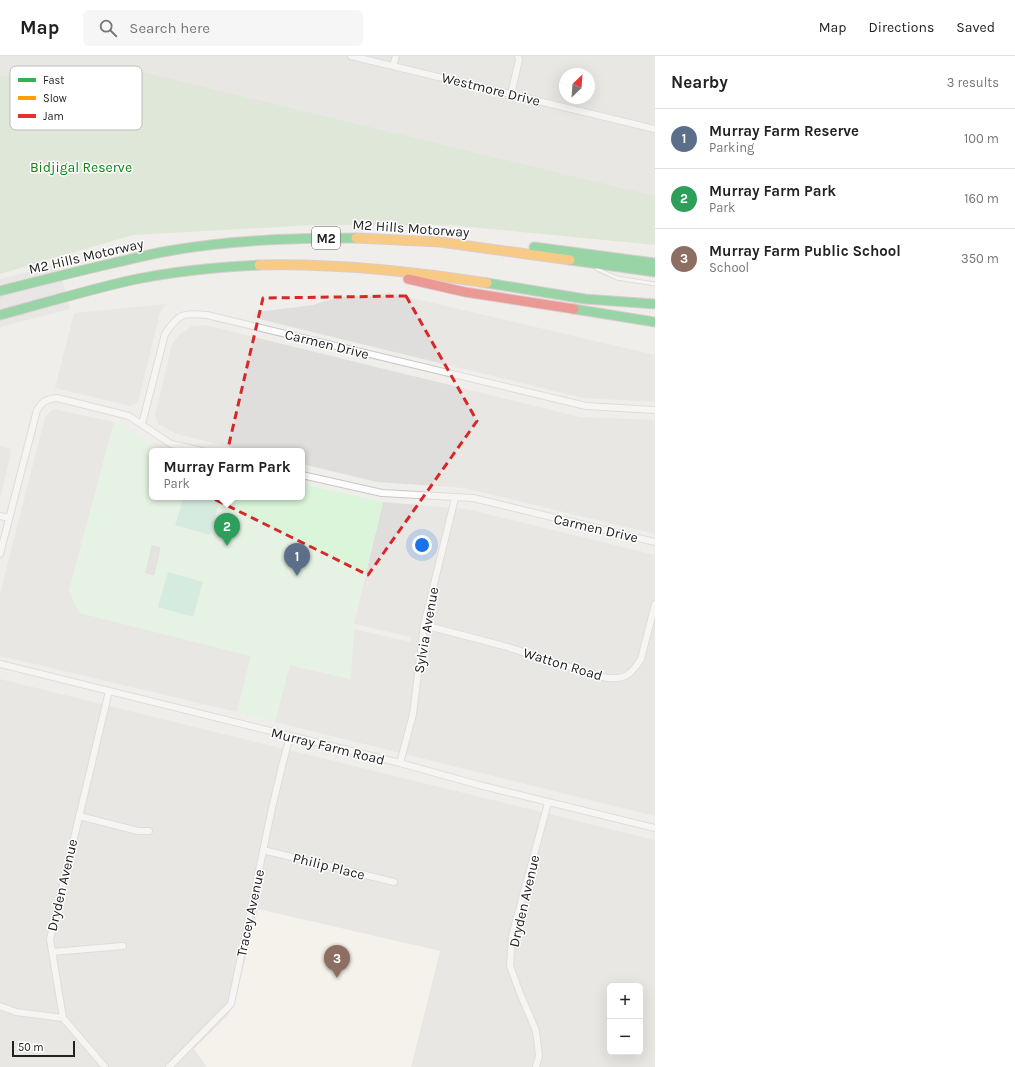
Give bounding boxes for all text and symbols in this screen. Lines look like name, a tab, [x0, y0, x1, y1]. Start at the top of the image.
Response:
search box	[83, 10, 363, 46]
text: Map	[20, 17, 59, 39]
icon: search	[97, 17, 119, 39]
text: Search here	[129, 19, 210, 37]
text: Map	[819, 19, 847, 36]
text: Directions	[869, 19, 934, 36]
text: Saved	[956, 19, 995, 36]
legend	[10, 66, 142, 130]
north arrow	[559, 68, 595, 104]
street label: Westmore Drive	[440, 69, 542, 110]
text: Nearby	[671, 72, 728, 92]
text: Fast	[43, 74, 64, 87]
text: 3 results	[947, 75, 999, 90]
text: Slow	[43, 92, 67, 105]
text: Jam	[43, 110, 64, 123]
text: Murray Farm Reserve	[709, 122, 859, 140]
text: 1	[682, 131, 686, 146]
text: 100 m	[964, 131, 999, 146]
text: Parking	[709, 140, 754, 155]
park label: Bidjigal Reserve	[30, 159, 132, 176]
text: Murray Farm Park	[709, 182, 836, 200]
text: 2	[680, 191, 688, 206]
text: 160 m	[964, 191, 999, 206]
text: Park	[709, 200, 735, 215]
street label: M2 Hills Motorway	[352, 216, 470, 241]
road number: M2	[312, 227, 340, 249]
street label: M2 Hills Motorway	[27, 235, 146, 278]
text: Murray Farm Public School	[709, 242, 901, 260]
text: 3	[680, 251, 688, 266]
text: 350 m	[961, 251, 999, 266]
text: School	[709, 260, 749, 275]
street label: Carmen Drive	[283, 326, 371, 363]
popup	[149, 448, 305, 500]
text: Murray Farm Park	[163, 458, 291, 476]
text: Park	[163, 476, 190, 491]
street label: Carmen Drive	[552, 511, 640, 546]
pin: 2	[214, 513, 240, 546]
your location	[412, 535, 432, 555]
pin: 1	[284, 543, 310, 576]
street label: Sylvia Avenue	[411, 586, 442, 675]
street label: Watton Road	[521, 644, 605, 685]
street label: Murray Farm Road	[269, 724, 386, 769]
street label: Dryden Avenue	[44, 837, 81, 933]
street label: Philip Place	[291, 849, 367, 884]
street label: Dryden Avenue	[506, 853, 543, 949]
street label: Tracey Avenue	[233, 868, 268, 958]
pin: 3	[324, 945, 350, 978]
map controls	[607, 983, 643, 1055]
button: +	[607, 983, 643, 1019]
button: −	[607, 1019, 643, 1055]
scale bar	[12, 1039, 75, 1058]
text: 50 m	[18, 1041, 44, 1054]

